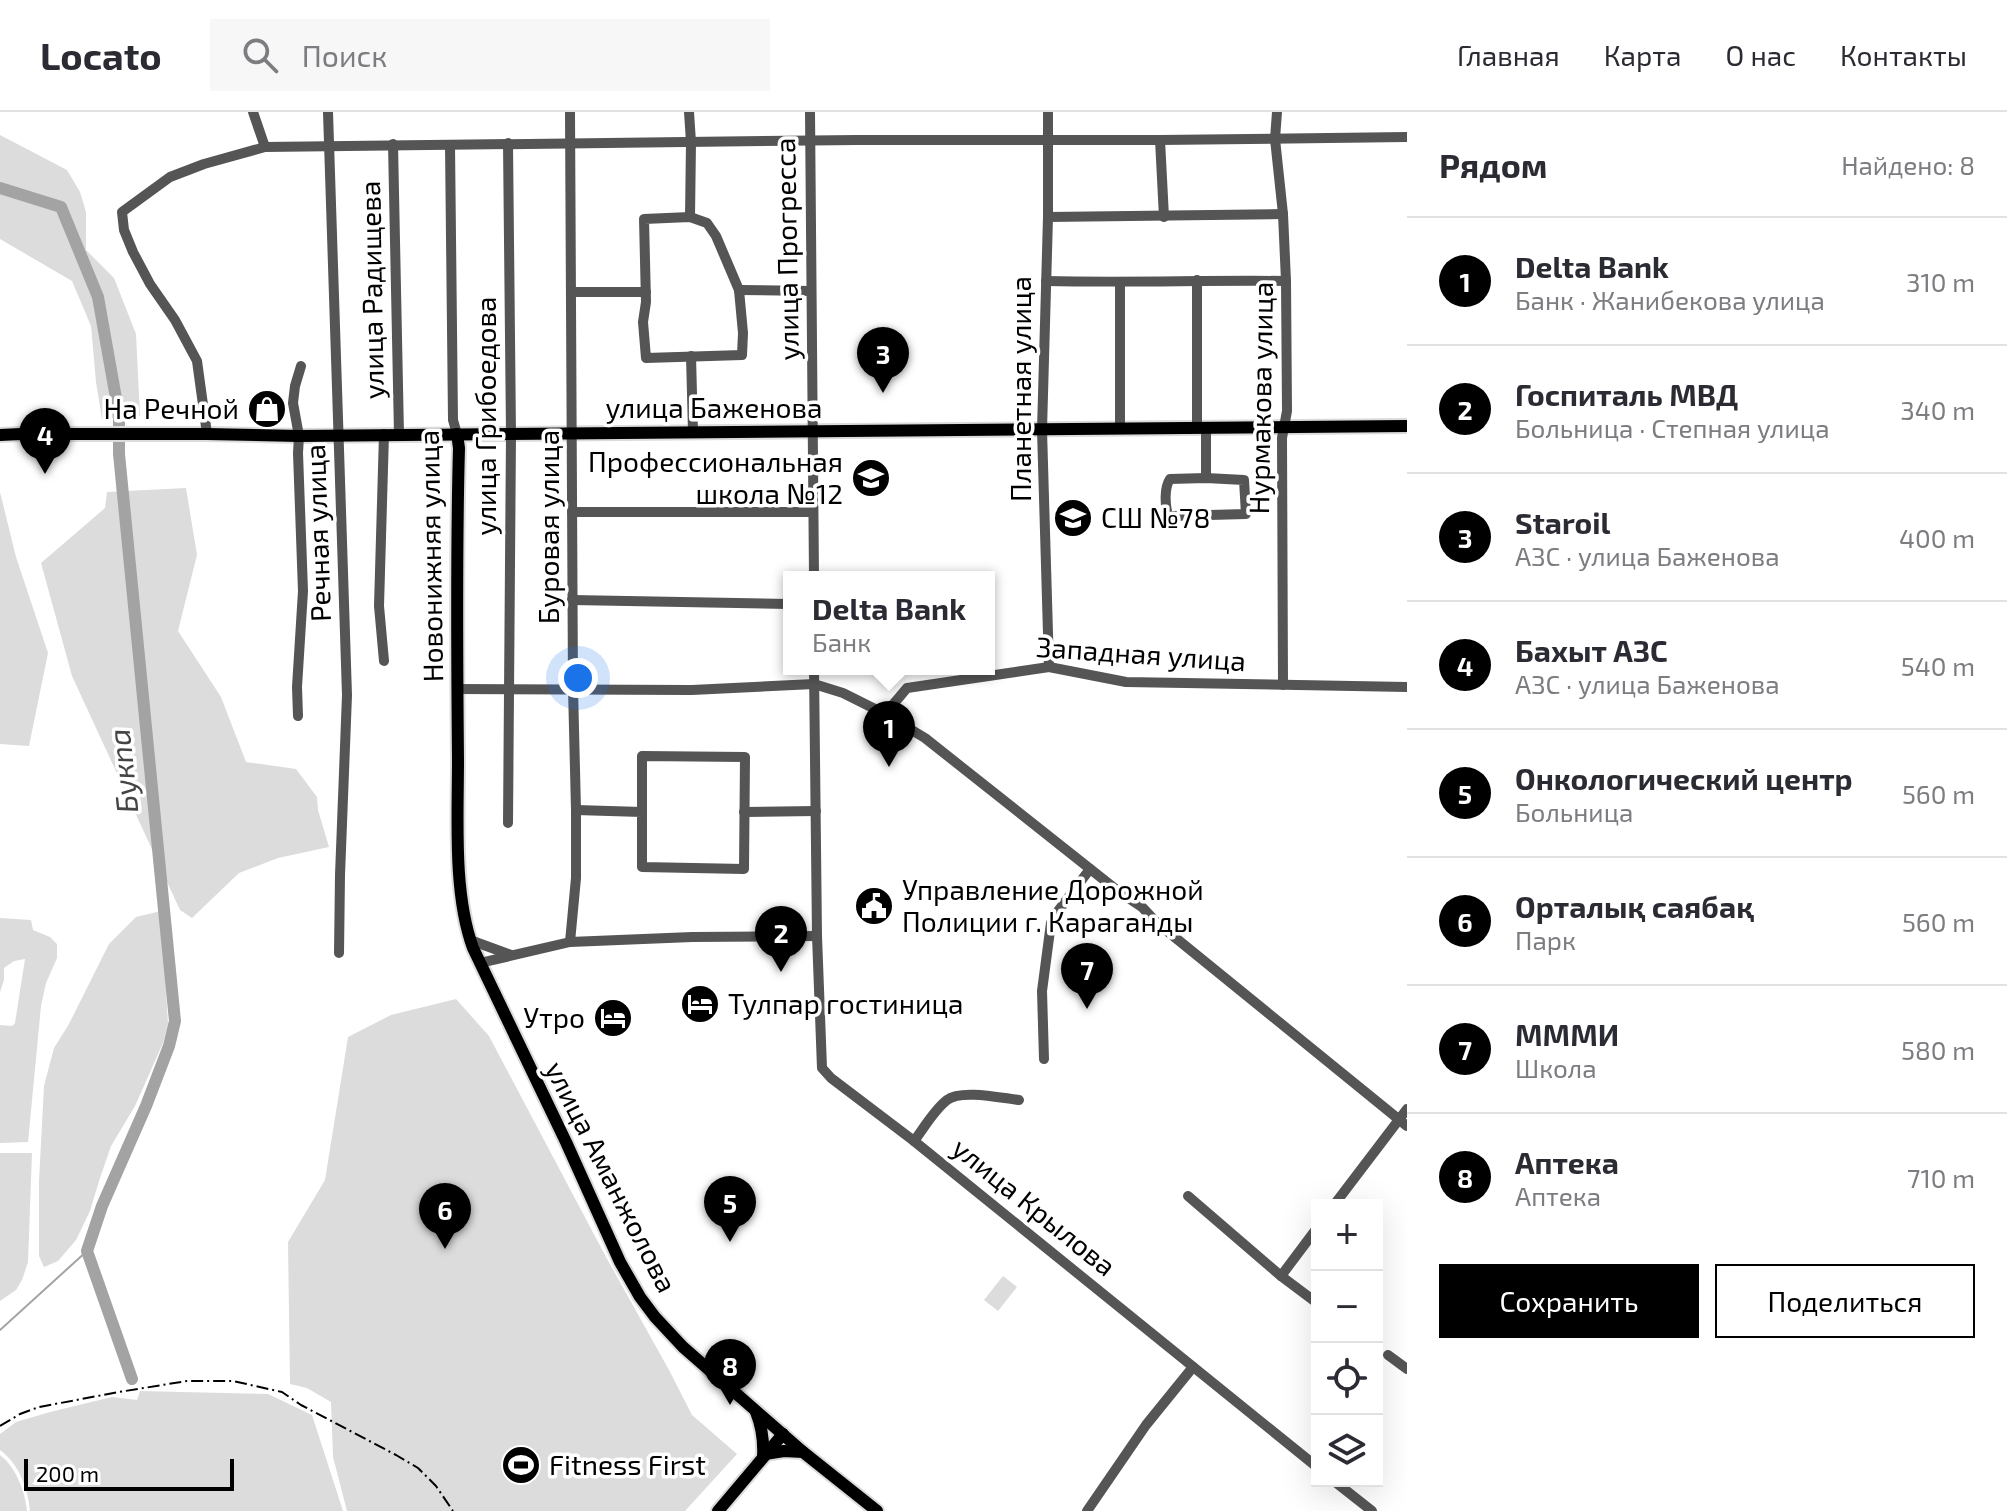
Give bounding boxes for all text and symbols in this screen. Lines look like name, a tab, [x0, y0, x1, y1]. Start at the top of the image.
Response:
search box	[210, 19, 770, 91]
text: Locato	[40, 32, 162, 78]
icon: search	[238, 33, 282, 77]
text: Поиск	[302, 37, 387, 73]
text: Главная	[1457, 38, 1560, 72]
text: Карта	[1604, 38, 1682, 72]
text: О нас	[1726, 38, 1796, 72]
text: Контакты	[1840, 38, 1967, 72]
street label: улица Прогресса	[767, 137, 805, 361]
text: Рядом	[1439, 144, 1547, 185]
text: Найдено: 8	[1841, 149, 1975, 180]
street label: улица Радищева	[352, 180, 390, 400]
text: Delta Bank	[1515, 248, 1669, 284]
text: 1	[1459, 266, 1471, 297]
text: 310 m	[1906, 266, 1975, 297]
street label: Планетная улица	[1003, 276, 1037, 502]
street label: Нурмакова улица	[1241, 281, 1279, 515]
text: Банк · Жанибекова улица	[1515, 284, 1825, 315]
street label: улица Грибоедова	[468, 296, 502, 536]
pin: 3	[857, 327, 909, 393]
text: Госпиталь МВД	[1515, 376, 1738, 412]
shop icon: На Речной	[246, 388, 288, 430]
street label: улица Баженова	[605, 390, 823, 424]
place label: На Речной	[103, 391, 239, 425]
text: 2	[1457, 394, 1473, 425]
text: 340 m	[1900, 394, 1975, 425]
pin: 4	[19, 408, 71, 474]
text: Больница · Степная улица	[1515, 412, 1830, 443]
street label: Новонижняя улица	[411, 430, 449, 682]
street label: Буровая улица	[531, 430, 565, 624]
street label: Речная улица	[297, 444, 337, 622]
place label: Профессиональная школа №12	[588, 444, 843, 510]
school or university icon: Профессиональная школа №12	[850, 457, 892, 499]
school or university icon: СШ №78	[1052, 497, 1094, 539]
place label: СШ №78	[1101, 500, 1210, 534]
text: Staroil	[1515, 504, 1610, 540]
text: 3	[1458, 522, 1472, 553]
text: 400 m	[1899, 522, 1975, 553]
text: АЗС · улица Баженова	[1515, 540, 1780, 571]
popup	[783, 571, 995, 675]
text: Delta Bank	[812, 590, 966, 626]
text: Банк	[812, 626, 871, 657]
street label: Западная улица	[1035, 629, 1247, 677]
text: Бахыт АЗС	[1515, 632, 1668, 668]
text: 4	[1457, 650, 1473, 681]
text: 540 m	[1901, 650, 1975, 681]
your location	[558, 658, 598, 698]
text: АЗС · улица Баженова	[1515, 668, 1780, 699]
pin: 1	[863, 701, 915, 767]
water label: Букпа	[100, 727, 144, 815]
text: Онкологический центр	[1515, 760, 1853, 796]
text: 5	[1458, 778, 1472, 809]
text: 560 m	[1902, 778, 1975, 809]
text: Больница	[1515, 796, 1633, 827]
place label: Управление Дорожной Полиции г. Караганды	[902, 872, 1204, 938]
public building icon: Управление Дорожной Полиции г. Караганды	[853, 885, 895, 927]
text: Орталық саябақ	[1515, 888, 1754, 924]
pin: 2	[755, 906, 807, 972]
text: 6	[1457, 906, 1473, 937]
text: 560 m	[1902, 906, 1975, 937]
text: Парк	[1515, 924, 1576, 955]
pin: 7	[1061, 943, 1113, 1009]
hotel icon: Тулпар гостиница	[679, 983, 721, 1025]
place label: Тулпар гостиница	[728, 986, 964, 1020]
hotel icon: Утро	[592, 997, 634, 1039]
place label: Утро	[523, 1000, 585, 1034]
text: МММИ	[1515, 1016, 1619, 1052]
text: 7	[1458, 1034, 1472, 1065]
text: 580 m	[1901, 1034, 1975, 1065]
text: Школа	[1515, 1052, 1597, 1083]
street label: улица Аманжолова	[539, 1055, 685, 1298]
street label: улица Крылова	[946, 1130, 1123, 1283]
text: Аптека	[1515, 1144, 1619, 1180]
text: 8	[1457, 1162, 1473, 1193]
text: 710 m	[1907, 1162, 1975, 1193]
pin: 5	[704, 1176, 756, 1242]
text: Аптека	[1515, 1180, 1601, 1211]
pin: 6	[419, 1183, 471, 1249]
map controls	[1311, 1199, 1383, 1487]
button: +	[1311, 1199, 1383, 1271]
button: Сохранить	[1439, 1264, 1699, 1338]
button: Поделиться	[1715, 1264, 1975, 1338]
button: −	[1311, 1271, 1383, 1343]
pin: 8	[704, 1339, 756, 1405]
button: locate	[1311, 1343, 1383, 1415]
button: layers	[1311, 1415, 1383, 1487]
sports icon: Fitness First	[500, 1444, 542, 1486]
place label: Fitness First	[549, 1447, 706, 1481]
scale bar	[24, 1455, 234, 1491]
text: 200 m	[36, 1460, 99, 1486]

